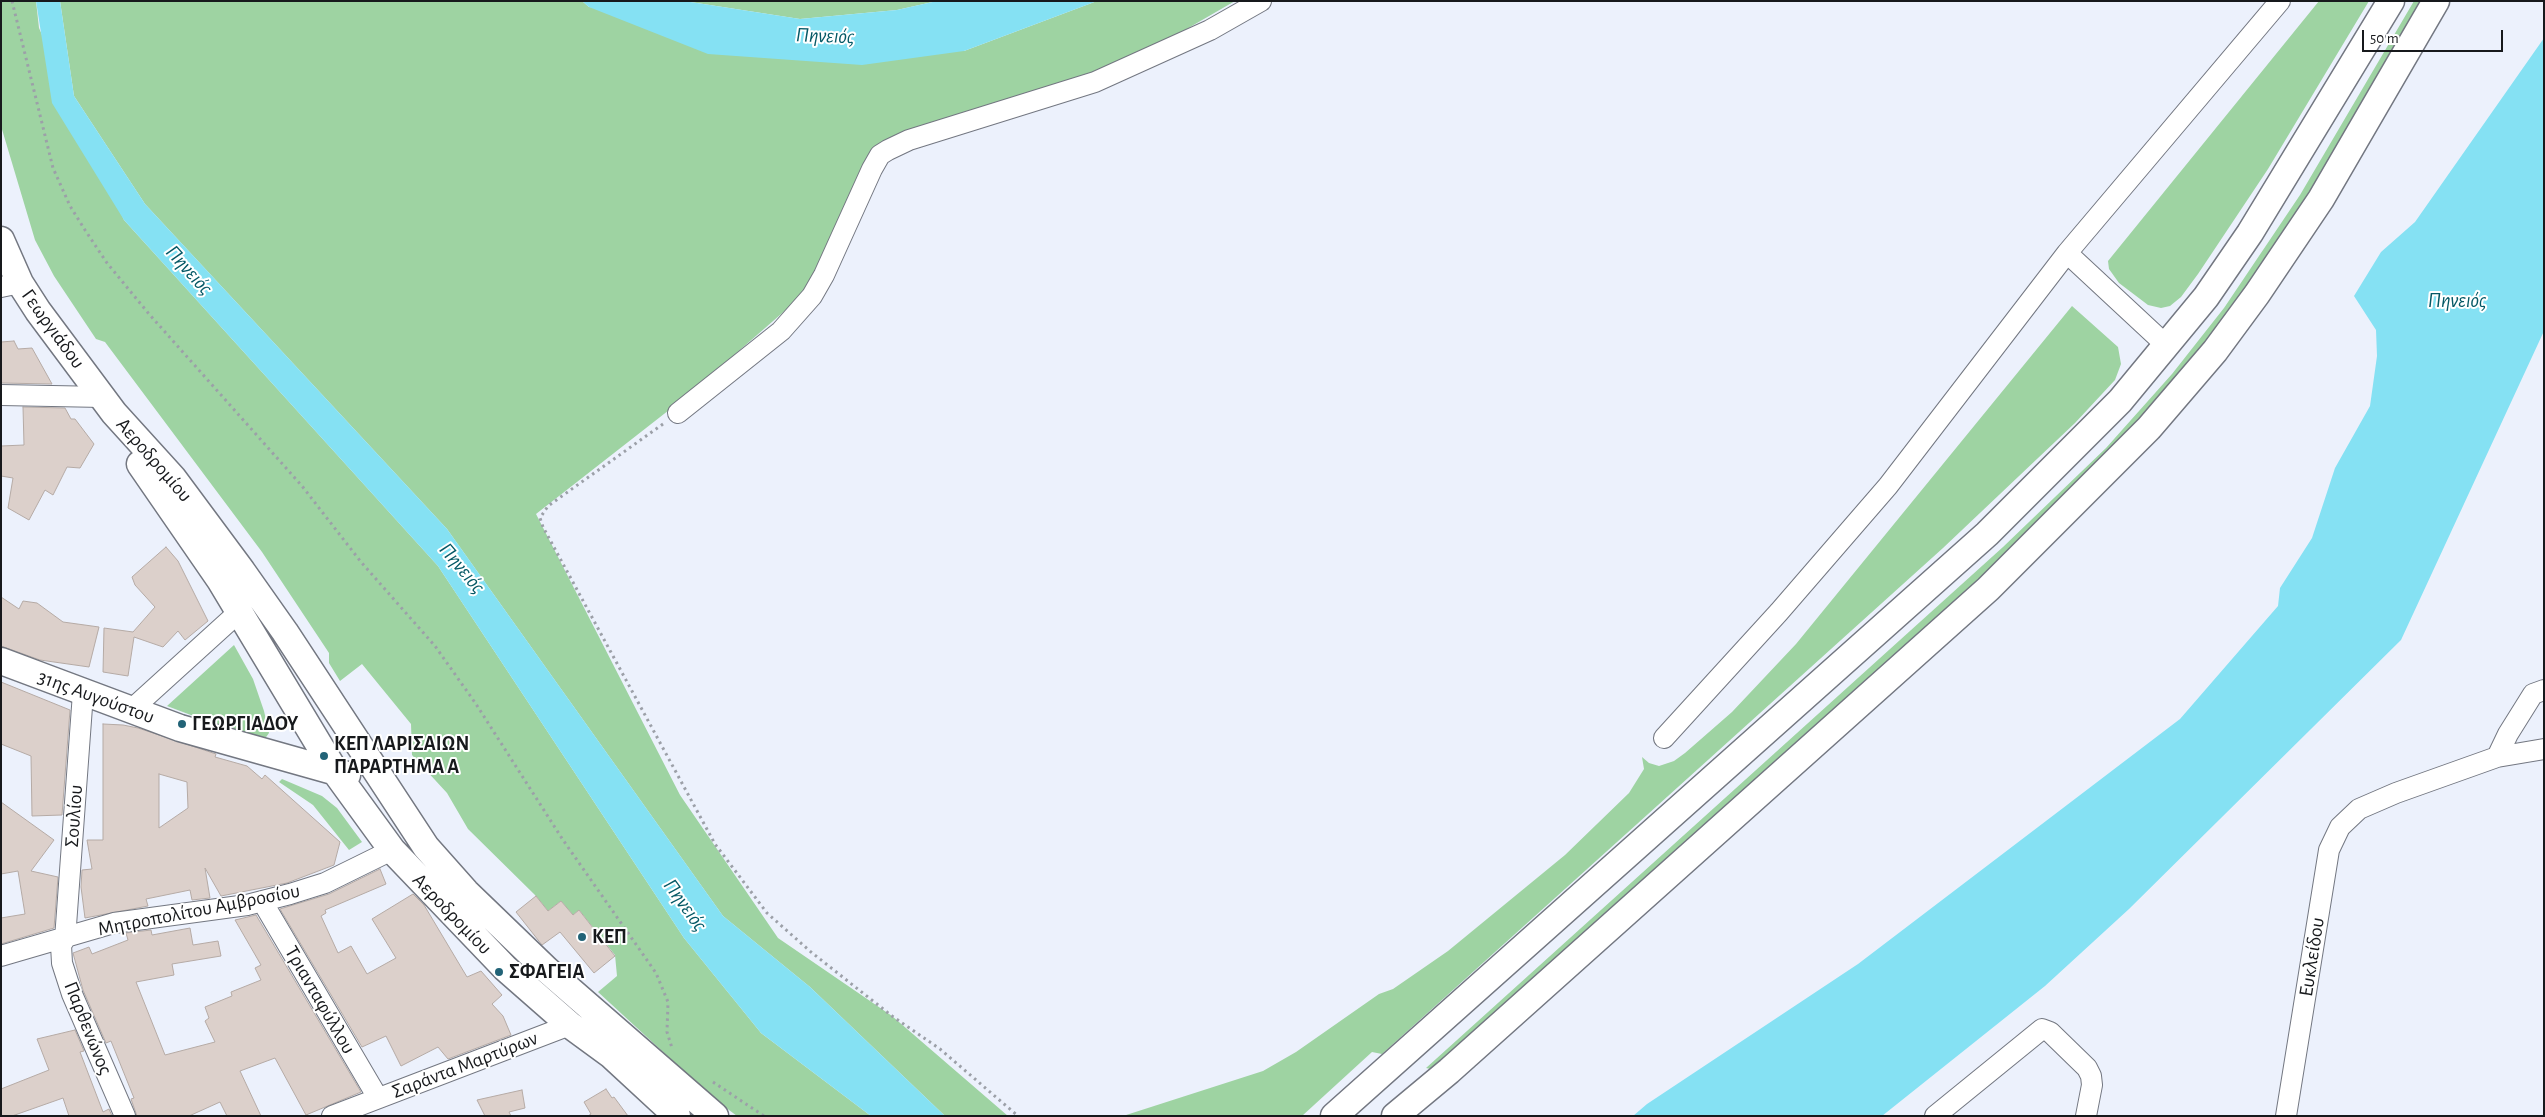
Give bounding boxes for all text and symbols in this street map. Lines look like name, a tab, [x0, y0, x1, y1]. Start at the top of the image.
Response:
scale bar	[2365, 20, 2506, 52]
water label: Πηνειός	[795, 22, 855, 50]
text: 50 m	[2370, 31, 2399, 46]
water label: Πηνειός	[160, 240, 218, 300]
street label: Γεωργιάδου	[16, 284, 90, 374]
water label: Πηνειός	[2428, 288, 2486, 314]
street label: Αεροδρομίου	[111, 413, 197, 507]
water label: Πηνειός	[434, 537, 490, 599]
street label: 31ης Αυγούστου	[34, 665, 158, 729]
place label: ΓΕΩΡΓΙΑΔΟΥ	[192, 712, 298, 736]
marker: ΓΕΩΡΓΙΑΔΟΥ	[176, 718, 188, 730]
place label: ΚΕΠ ΛΑΡΙΣΑΙΩΝ ΠΑΡΑΡΤΗΜΑ A	[334, 732, 469, 779]
marker: ΚΕΠ ΛΑΡΙΣΑΙΩΝ ΠΑΡΑΡΤΗΜΑ A	[318, 750, 330, 762]
street label: Σουλίου	[60, 784, 88, 848]
street label: Αεροδρομίου	[407, 868, 497, 960]
water label: Πηνειός	[658, 874, 712, 936]
street label: Μητροπολίτου Αμβροσίου	[96, 879, 302, 941]
street label: Ευκλείδου	[2294, 916, 2330, 998]
place label: ΚΕΠ	[592, 925, 627, 949]
marker: ΚΕΠ	[576, 931, 588, 943]
street label: Τριανταφύλλου	[279, 942, 361, 1058]
place label: ΣΦΑΓΕΙΑ	[509, 960, 584, 984]
marker: ΣΦΑΓΕΙΑ	[493, 966, 505, 978]
street label: Παρθενώνος	[58, 978, 118, 1078]
street label: Σαράντα Μαρτύρων	[389, 1026, 541, 1104]

